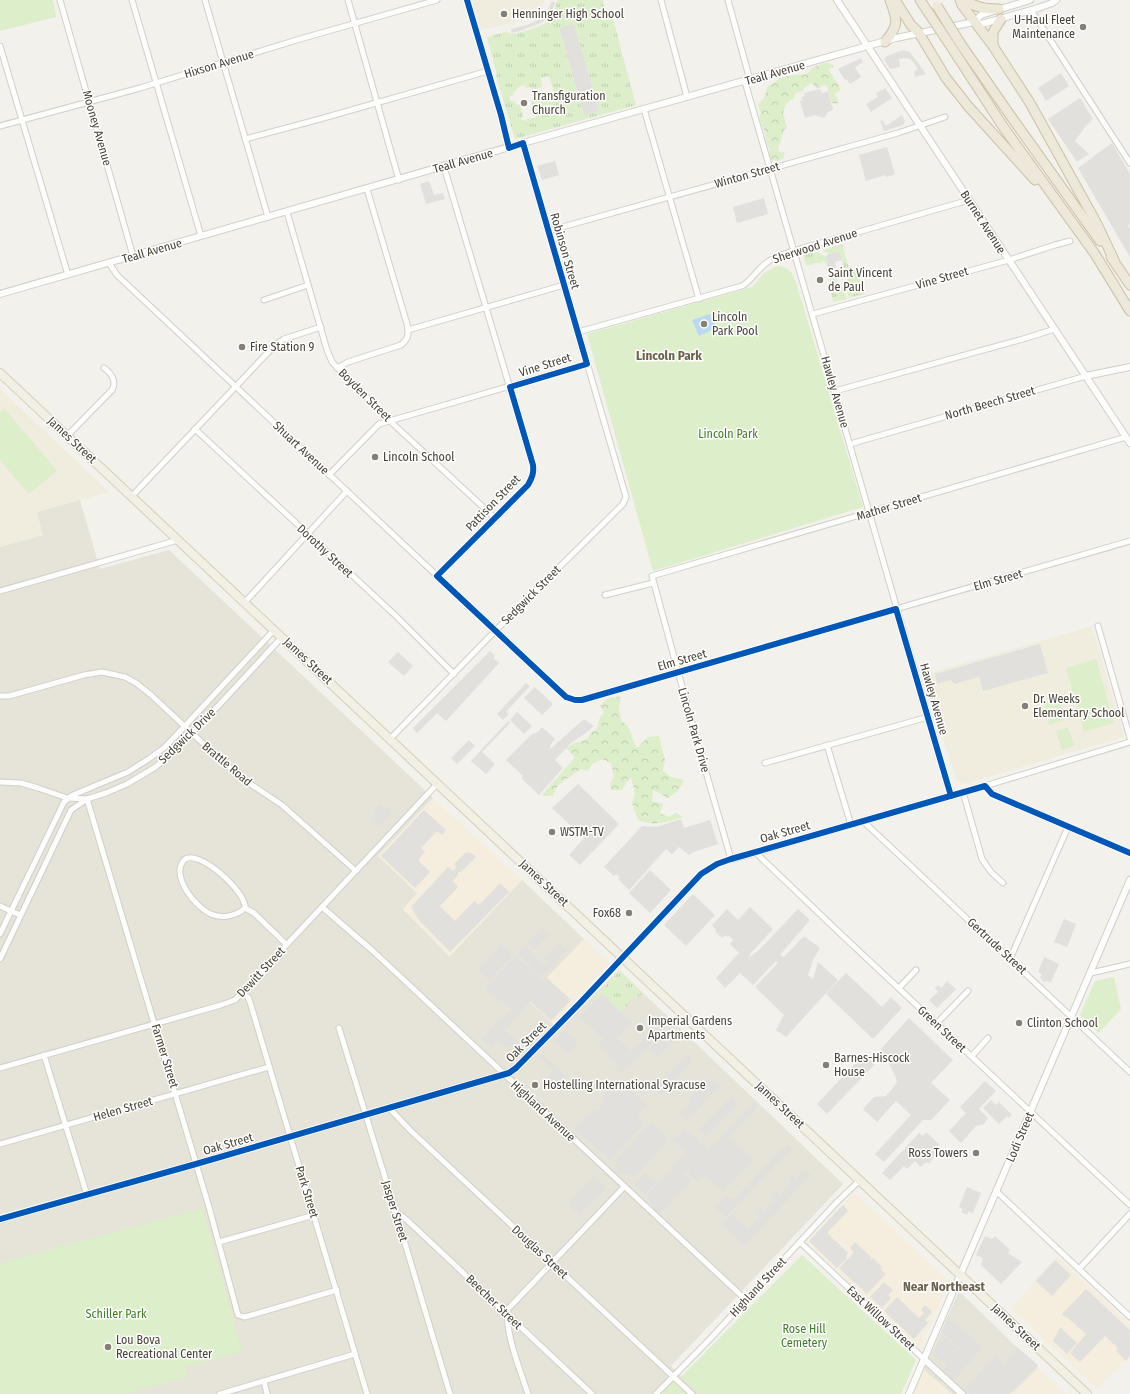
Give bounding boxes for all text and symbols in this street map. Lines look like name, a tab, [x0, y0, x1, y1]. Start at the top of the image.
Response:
place label: Henninger High School	[512, 7, 624, 21]
marker: Henninger High School	[499, 9, 509, 19]
place label: U-Haul Fleet Maintenance	[1012, 13, 1075, 41]
marker: U-Haul Fleet Maintenance	[1078, 22, 1088, 32]
street label: Hixson Avenue	[182, 47, 256, 81]
street label: Teall Avenue	[743, 58, 807, 88]
street label: Mooney Avenue	[80, 89, 114, 167]
place label: Transfiguration Church	[532, 89, 606, 117]
marker: Transfiguration Church	[519, 98, 529, 108]
street label: Teall Avenue	[431, 146, 495, 176]
street label: Winton Street	[713, 159, 781, 191]
street label: Burnet Avenue	[957, 188, 1009, 256]
street label: Robinson Street	[547, 211, 583, 291]
street label: Sherwood Avenue	[771, 226, 859, 266]
street label: Teall Avenue	[120, 236, 184, 266]
street label: Vine Street	[914, 264, 970, 292]
place label: Saint Vincent de Paul	[828, 266, 893, 294]
marker: Saint Vincent de Paul	[815, 275, 825, 285]
place label: Lincoln Park Pool	[712, 310, 758, 338]
marker: Lincoln Park Pool	[699, 319, 709, 329]
place label: Fire Station 9	[250, 340, 315, 354]
marker: Fire Station 9	[237, 342, 247, 352]
district label: Lincoln Park	[636, 348, 702, 363]
street label: Vine Street	[517, 350, 573, 380]
street label: Hawley Avenue	[818, 354, 852, 430]
street label: Boyden Street	[336, 366, 394, 424]
street label: North Beech Street	[943, 383, 1037, 423]
street label: James Street	[45, 414, 99, 466]
street label: Shuart Avenue	[270, 419, 332, 478]
park label: Lincoln Park	[698, 427, 758, 441]
place label: Lincoln School	[383, 450, 454, 464]
marker: Lincoln School	[370, 452, 380, 462]
street label: Pattison Street	[463, 472, 523, 534]
street label: Mather Street	[855, 490, 923, 524]
street label: Dorothy Street	[294, 522, 356, 580]
street label: Sedgwick Street	[499, 562, 564, 627]
street label: Elm Street	[972, 566, 1024, 594]
street label: James Street	[281, 635, 335, 687]
street label: Elm Street	[656, 646, 708, 674]
street label: Hawley Avenue	[917, 661, 951, 737]
street label: Lincoln Park Drive	[675, 686, 713, 774]
place label: Dr. Weeks Elementary School	[1033, 692, 1124, 720]
marker: Dr. Weeks Elementary School	[1020, 701, 1030, 711]
street label: Sedgwick Drive	[156, 705, 218, 767]
street label: Brattle Road	[199, 739, 255, 789]
street label: Oak Street	[758, 818, 812, 846]
place label: WSTM-TV	[560, 825, 605, 839]
marker: WSTM-TV	[547, 827, 557, 837]
street label: James Street	[517, 857, 571, 909]
place label: Fox68	[593, 906, 621, 920]
marker: Fox68	[624, 908, 634, 918]
street label: Gertrude Street	[964, 915, 1030, 977]
street label: Dewitt Street	[234, 944, 288, 1000]
street label: Green Street	[915, 1003, 969, 1055]
place label: Imperial Gardens Apartments	[648, 1014, 732, 1042]
place label: Clinton School	[1027, 1016, 1098, 1030]
marker: Clinton School	[1014, 1018, 1024, 1028]
street label: Oak Street	[503, 1019, 549, 1065]
street label: Farmer Street	[149, 1022, 181, 1090]
marker: Imperial Gardens Apartments	[635, 1023, 645, 1033]
place label: Barnes-Hiscock House	[834, 1051, 910, 1079]
marker: Barnes-Hiscock House	[821, 1060, 831, 1070]
street label: Highland Avenue	[508, 1078, 578, 1144]
place label: Hostelling International Syracuse	[543, 1078, 706, 1092]
street label: James Street	[753, 1079, 807, 1131]
marker: Hostelling International Syracuse	[530, 1080, 540, 1090]
street label: Helen Street	[92, 1094, 154, 1124]
street label: Lodi Street	[1003, 1110, 1037, 1164]
street label: Oak Street	[201, 1130, 255, 1158]
place label: Ross Towers	[908, 1146, 968, 1160]
marker: Ross Towers	[971, 1148, 981, 1158]
street label: Park Street	[292, 1164, 322, 1220]
street label: Jasper Street	[379, 1179, 411, 1243]
street label: Douglas Street	[509, 1222, 571, 1282]
street label: Highland Street	[727, 1254, 789, 1320]
street label: Beecher Street	[463, 1272, 525, 1332]
district label: Near Northeast	[903, 1279, 986, 1294]
street label: East Willow Street	[844, 1283, 918, 1353]
street label: James Street	[989, 1301, 1043, 1353]
park label: Schiller Park	[86, 1307, 147, 1321]
park label: Rose Hill Cemetery	[781, 1322, 828, 1350]
place label: Lou Bova Recreational Center	[116, 1333, 213, 1361]
marker: Lou Bova Recreational Center	[103, 1342, 113, 1352]

